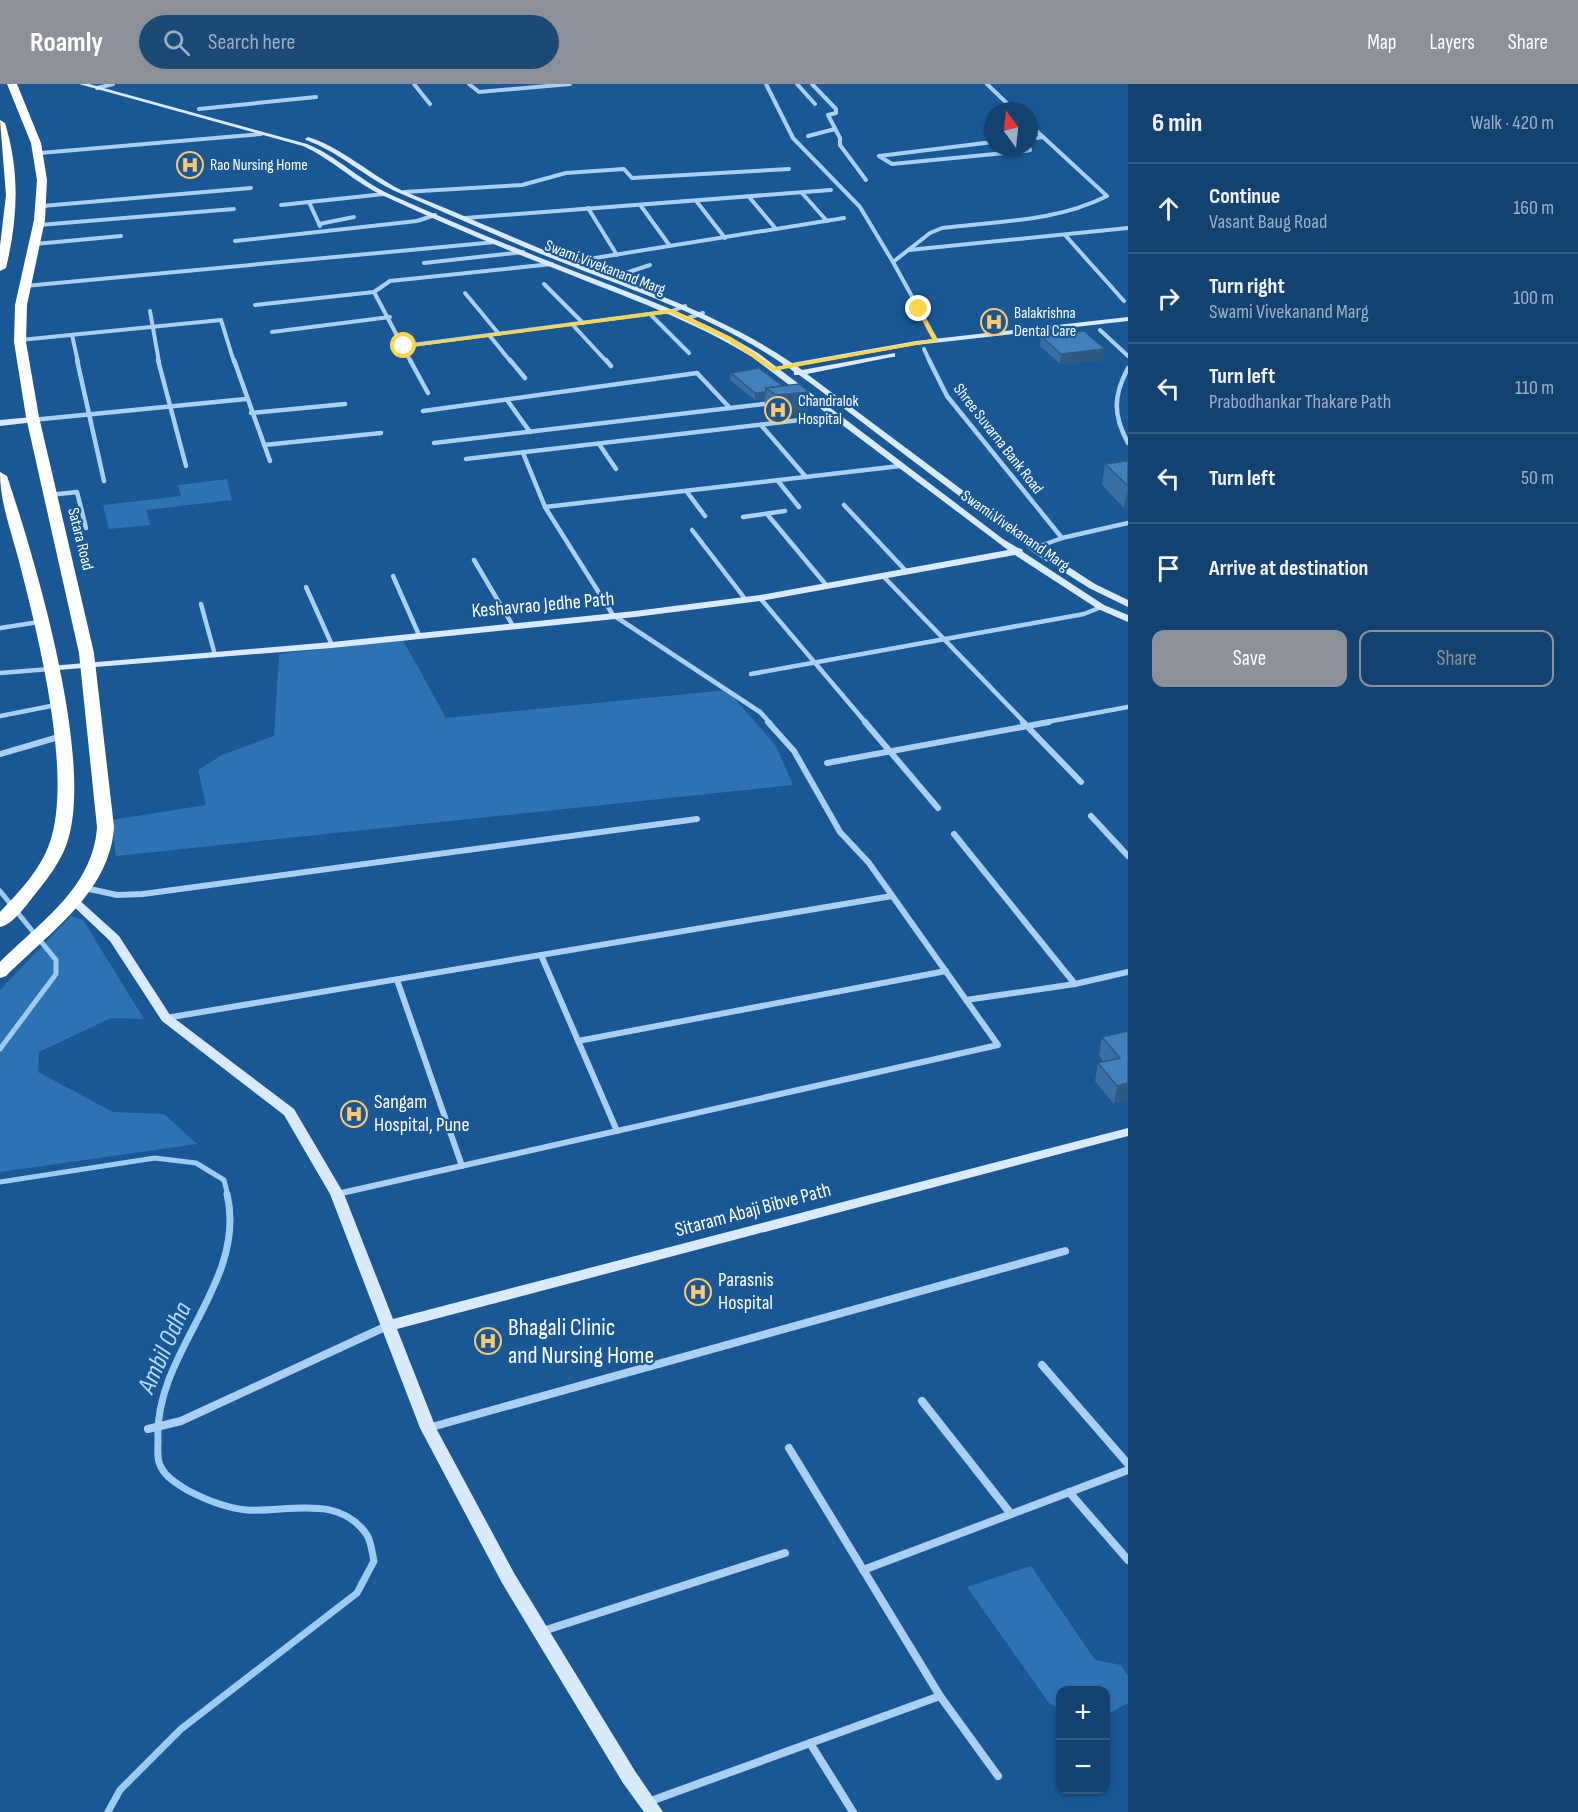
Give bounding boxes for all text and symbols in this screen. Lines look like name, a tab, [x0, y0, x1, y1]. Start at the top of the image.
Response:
search box	[139, 15, 559, 69]
text: Roamly	[30, 26, 103, 59]
icon: search	[160, 26, 193, 59]
text: Search here	[208, 29, 295, 56]
text: Map	[1367, 30, 1396, 55]
text: Layers	[1429, 30, 1475, 55]
text: Share	[1508, 30, 1548, 55]
north arrow	[984, 102, 1038, 156]
text: 6 min	[1152, 108, 1202, 139]
text: Walk · 420 m	[1470, 111, 1554, 135]
hospital icon: Rao Nursing Home	[175, 150, 205, 180]
place label: Rao Nursing Home	[210, 156, 308, 175]
text: Continue	[1209, 183, 1280, 210]
icon: ahead	[1152, 192, 1185, 225]
text: 160 m	[1513, 196, 1554, 220]
text: Vasant Baug Road	[1209, 210, 1327, 234]
street label: Swami Vivekanand Marg	[542, 236, 668, 300]
text: Turn right	[1209, 273, 1285, 300]
icon: right	[1152, 282, 1185, 315]
text: 100 m	[1513, 286, 1554, 310]
route end	[905, 295, 931, 321]
text: Swami Vivekanand Marg	[1209, 300, 1369, 324]
place label: Balakrishna Dental Care	[1014, 304, 1076, 341]
hospital icon: Balakrishna Dental Care	[979, 307, 1009, 337]
route start	[390, 332, 416, 358]
text: Turn left	[1209, 363, 1275, 390]
icon: left	[1152, 372, 1185, 405]
text: 110 m	[1515, 376, 1554, 400]
street label: Shree Suvarna Bank Road	[949, 380, 1047, 498]
text: Prabodhankar Thakare Path	[1209, 390, 1391, 414]
place label: Chandralok Hospital	[798, 392, 859, 429]
hospital icon: Chandralok Hospital	[763, 395, 793, 425]
icon: left	[1152, 462, 1185, 495]
text: Turn left	[1209, 465, 1275, 492]
text: 50 m	[1521, 466, 1554, 490]
street label: Swami Vivekanand Marg	[957, 487, 1073, 575]
street label: Satara Road	[63, 506, 97, 572]
icon: arrive	[1152, 552, 1185, 585]
text: Arrive at destination	[1209, 555, 1368, 582]
street label: Keshavrao Jedhe Path	[471, 587, 615, 623]
button: Save	[1152, 630, 1347, 687]
button: Share	[1359, 630, 1554, 687]
place label: Sangam Hospital, Pune	[374, 1090, 469, 1137]
hospital icon: Sangam Hospital, Pune	[339, 1099, 369, 1129]
street label: Sitaram Abaji Bibve Path	[672, 1178, 834, 1242]
place label: Parasnis Hospital	[718, 1268, 774, 1315]
hospital icon: Parasnis Hospital	[683, 1277, 713, 1307]
water label: Ambil Odha	[131, 1297, 199, 1399]
place label: Bhagali Clinic and Nursing Home	[508, 1313, 654, 1370]
hospital icon: Bhagali Clinic and Nursing Home	[473, 1326, 503, 1356]
map controls	[1056, 1686, 1110, 1794]
button: +	[1056, 1686, 1110, 1740]
button: −	[1056, 1740, 1110, 1794]

